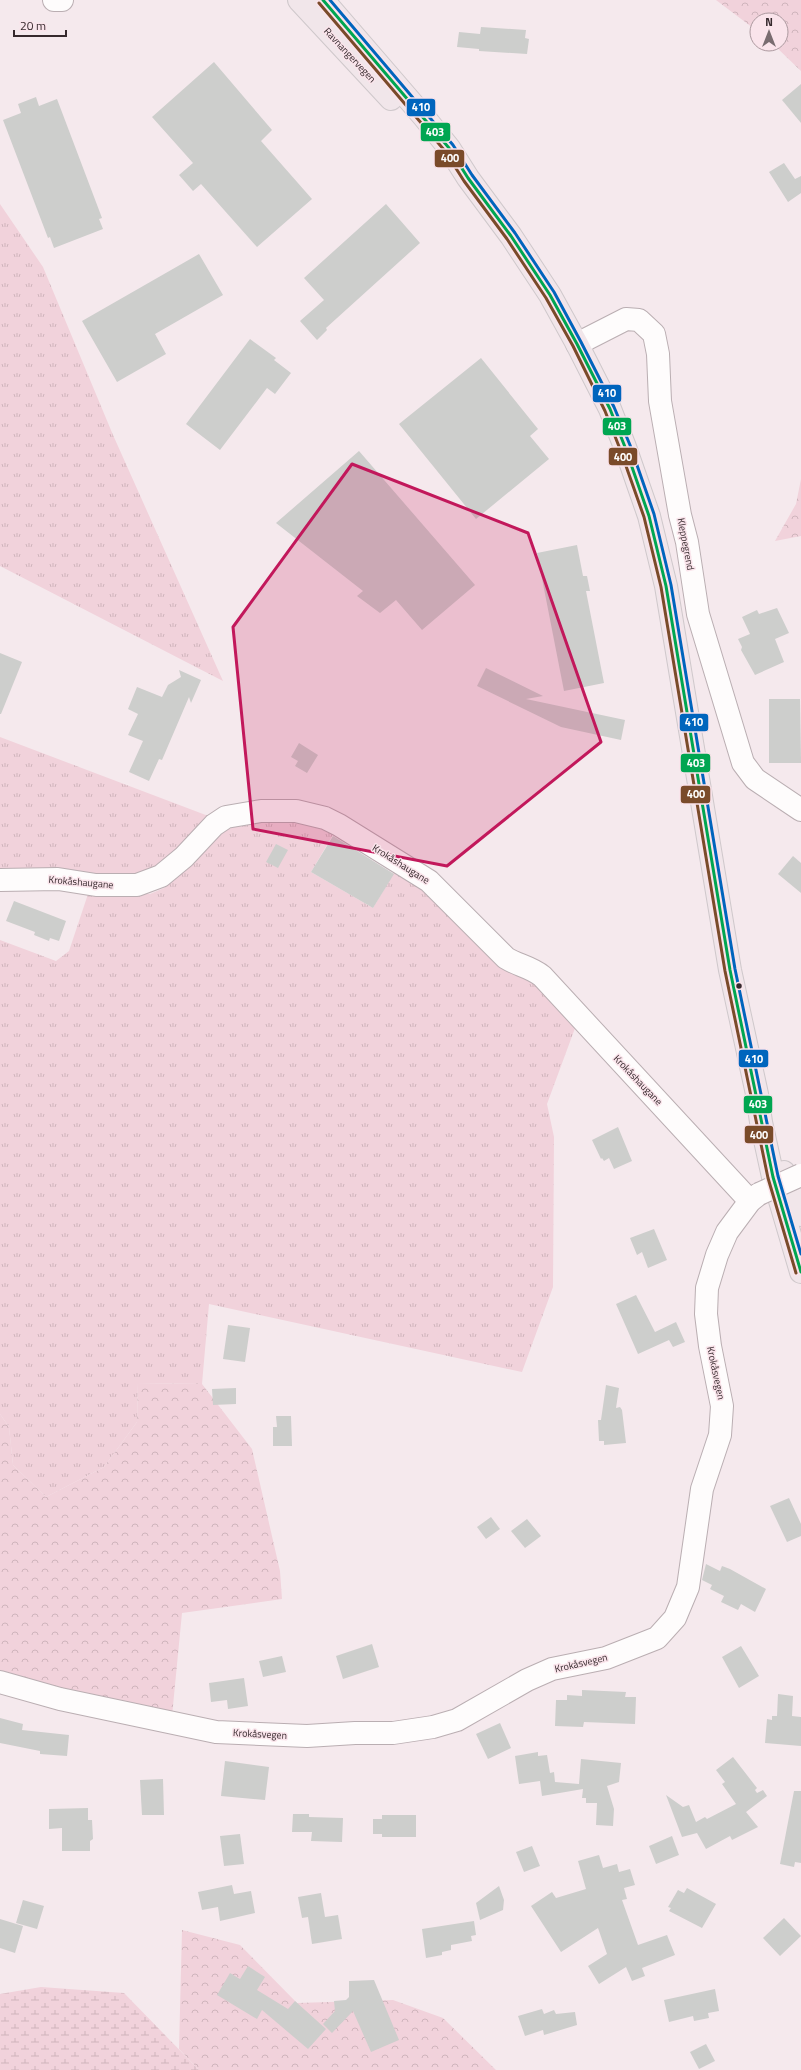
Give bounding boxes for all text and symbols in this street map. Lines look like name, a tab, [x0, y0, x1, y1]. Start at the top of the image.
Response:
scale bar	[14, 12, 66, 38]
north arrow	[749, 12, 789, 52]
text: N	[765, 14, 773, 30]
text: 20 m	[20, 16, 46, 35]
street label: Ravnangervegen	[320, 24, 380, 86]
line badge: 410	[406, 98, 436, 117]
text: 410	[412, 99, 430, 115]
line badge: 403	[420, 122, 451, 142]
text: 403	[426, 124, 444, 140]
line badge: 400	[434, 149, 465, 168]
text: 400	[441, 150, 459, 166]
line badge: 410	[592, 384, 622, 403]
text: 410	[598, 385, 616, 401]
line badge: 403	[602, 417, 632, 436]
text: 403	[608, 418, 626, 434]
line badge: 400	[608, 447, 638, 466]
text: 400	[614, 449, 632, 465]
street label: Kleppegrend	[674, 517, 698, 571]
line badge: 410	[679, 713, 709, 732]
text: 410	[685, 714, 703, 730]
line badge: 403	[680, 753, 711, 773]
text: 403	[687, 755, 705, 771]
line badge: 400	[680, 785, 711, 804]
text: 400	[687, 786, 705, 802]
street label: Krokåshaugane	[369, 840, 433, 888]
street label: Krokåshaugane	[48, 872, 114, 892]
unlabelled marker	[734, 981, 744, 991]
line badge: 410	[738, 1049, 769, 1068]
street label: Krokåshaugane	[610, 1051, 666, 1109]
text: 410	[745, 1051, 763, 1067]
line badge: 403	[743, 1095, 773, 1114]
text: 403	[749, 1096, 767, 1112]
line badge: 400	[744, 1125, 774, 1144]
text: 400	[750, 1127, 768, 1143]
street label: Krokåsvegen	[703, 1345, 729, 1401]
street label: Krokåsvegen	[553, 1650, 609, 1676]
street label: Krokåsvegen	[233, 1725, 287, 1743]

